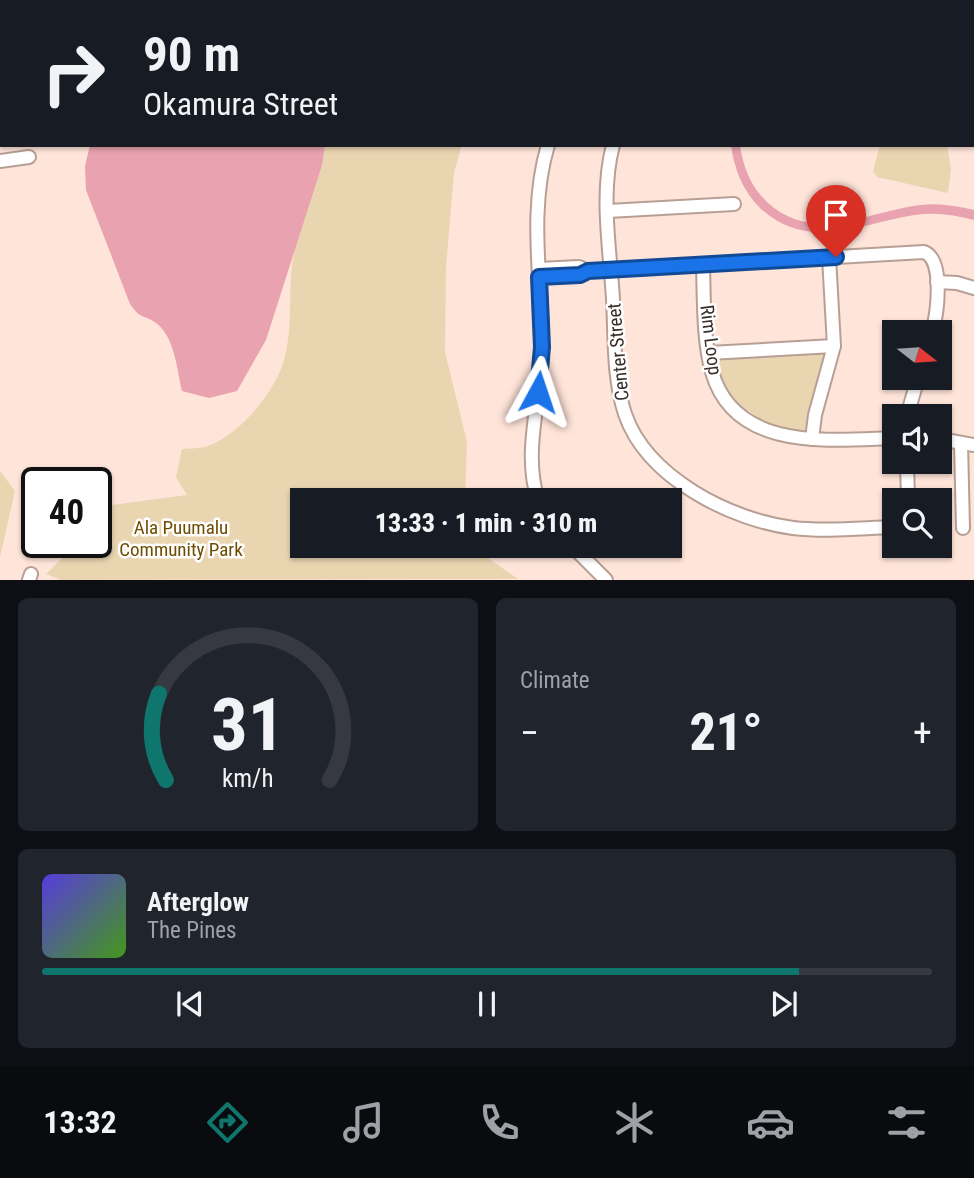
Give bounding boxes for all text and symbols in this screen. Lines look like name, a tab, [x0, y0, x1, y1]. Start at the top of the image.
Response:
text: 90 m	[143, 26, 240, 83]
icon: right	[28, 28, 119, 119]
text: Okamura Street	[143, 85, 338, 123]
pin	[806, 185, 866, 257]
icon: arrive	[817, 196, 855, 234]
street label: Center Street	[602, 302, 634, 402]
street label: Rim Loop	[695, 304, 727, 376]
north arrow	[882, 320, 952, 390]
map controls	[882, 320, 952, 558]
position arrow	[501, 355, 575, 429]
button: sound	[882, 404, 952, 474]
speed limit sign: 40	[21, 467, 112, 558]
button: search	[882, 488, 952, 558]
text: 13:33 · 1 min · 310 m	[375, 508, 597, 538]
park label: Ala Puumalu Community Park	[119, 516, 243, 561]
text: Climate	[520, 667, 590, 694]
text: 31	[211, 683, 285, 769]
text: 21°	[689, 702, 763, 763]
text: −	[520, 711, 539, 755]
text: +	[913, 711, 932, 755]
text: km/h	[222, 764, 274, 793]
text: Afterglow	[147, 887, 249, 917]
text: The Pines	[147, 917, 237, 944]
icon: previous	[171, 985, 209, 1023]
icon: pause	[468, 985, 506, 1023]
icon: next	[765, 985, 803, 1023]
icon: directions	[203, 1098, 252, 1147]
icon: music	[339, 1098, 388, 1147]
icon: phone	[475, 1098, 524, 1147]
icon: climate	[610, 1098, 659, 1147]
icon: car	[746, 1098, 795, 1147]
icon: filters	[882, 1098, 931, 1147]
text: 13:32	[43, 1103, 117, 1141]

